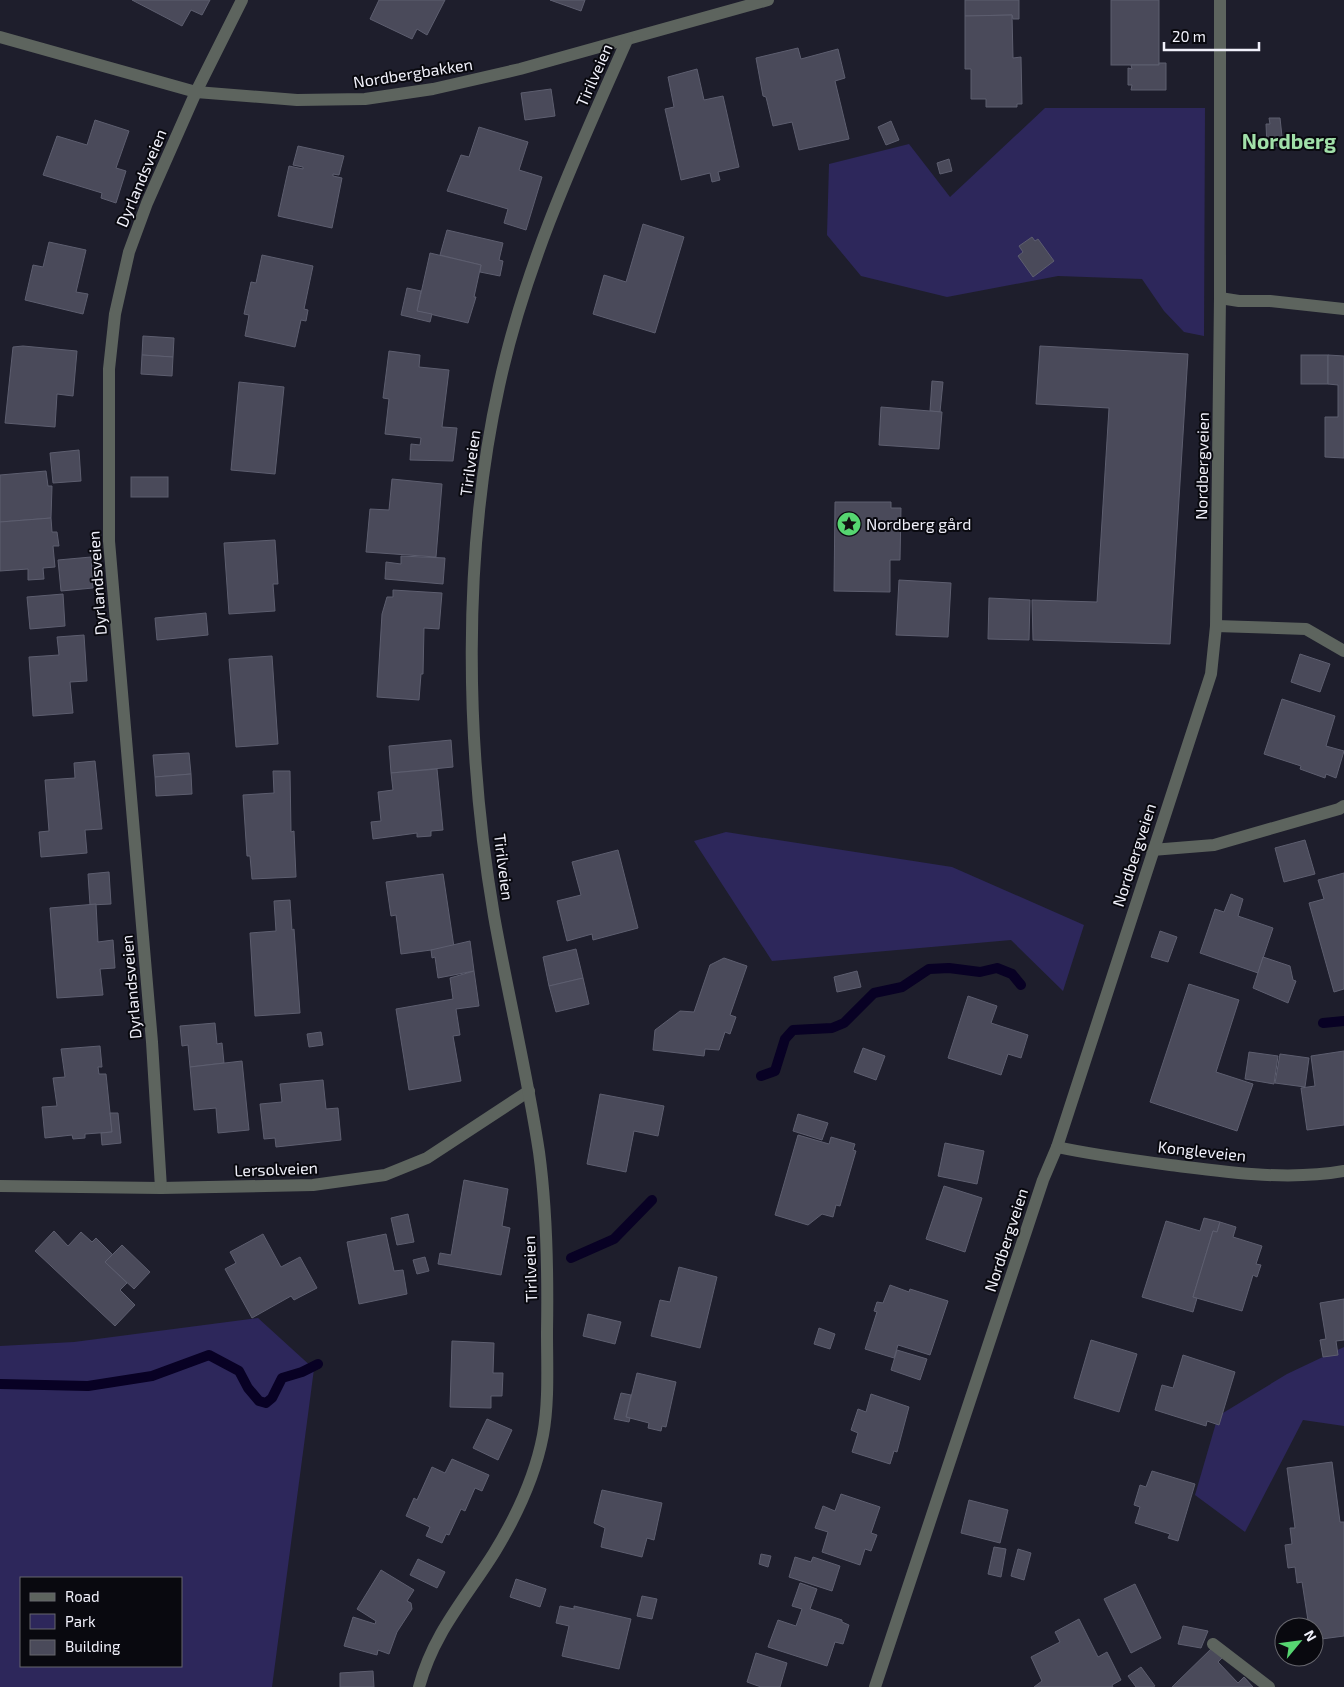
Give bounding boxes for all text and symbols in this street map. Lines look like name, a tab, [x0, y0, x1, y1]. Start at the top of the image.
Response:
scale bar	[1164, 20, 1259, 52]
text: 20 m	[1172, 27, 1206, 45]
street label: Tirilveien	[571, 40, 616, 109]
street label: Nordbergbakken	[352, 54, 474, 91]
street label: Dyrlandsveien	[111, 126, 170, 230]
district label: Nordberg	[1242, 128, 1336, 153]
street label: Nordbergveien	[1191, 412, 1212, 520]
street label: Tirilveien	[455, 428, 484, 497]
place icon: Nordberg gård	[836, 511, 862, 537]
place label: Nordberg gård	[866, 514, 971, 533]
street label: Dyrlandsveien	[83, 530, 110, 636]
street label: Nordbergveien	[1108, 801, 1159, 909]
street label: Tirilveien	[491, 833, 518, 901]
street label: Dyrlandsveien	[116, 934, 145, 1040]
street label: Kongleveien	[1157, 1136, 1247, 1165]
street label: Lersolveien	[234, 1158, 318, 1179]
street label: Nordbergveien	[980, 1186, 1031, 1294]
street label: Tirilveien	[519, 1235, 540, 1303]
legend	[20, 1577, 182, 1667]
text: Road	[65, 1587, 100, 1605]
text: Park	[65, 1612, 96, 1630]
north arrow	[1274, 1617, 1324, 1667]
text: N	[1301, 1627, 1321, 1644]
text: Building	[65, 1637, 121, 1655]

